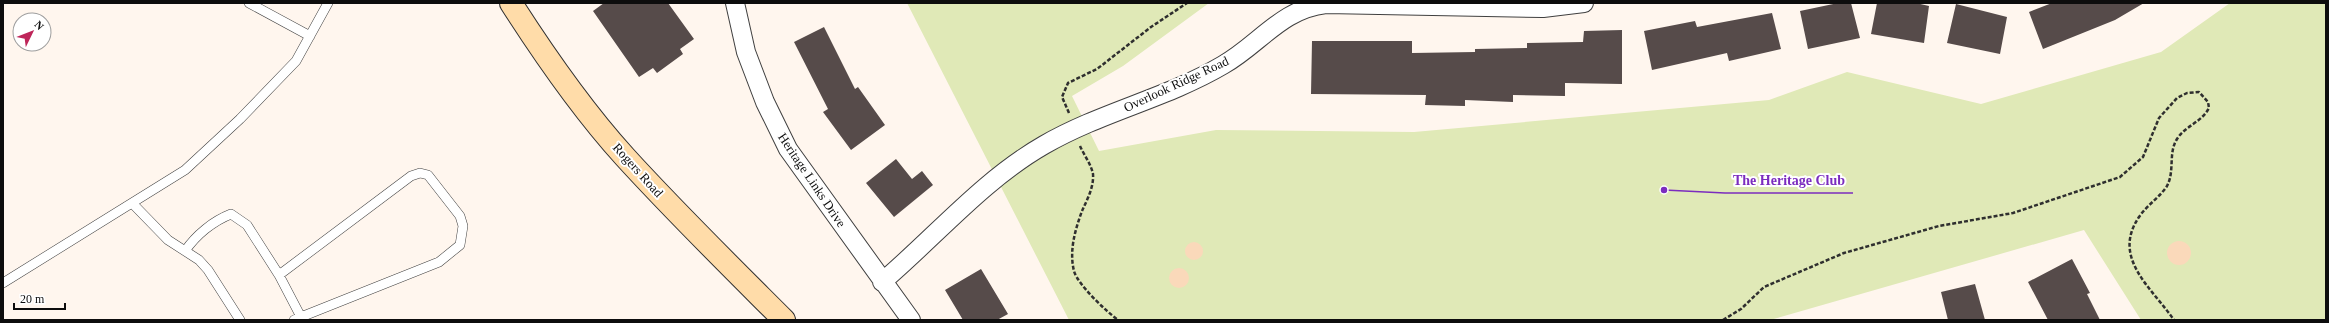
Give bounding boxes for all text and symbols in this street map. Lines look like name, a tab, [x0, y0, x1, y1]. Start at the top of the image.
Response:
north arrow	[12, 12, 52, 52]
text: N	[32, 18, 46, 32]
street label: Overlook Ridge Road	[1121, 53, 1231, 115]
street label: Heritage Links Drive	[775, 130, 849, 230]
street label: Rogers Road	[610, 140, 666, 200]
callout: The Heritage Club	[1725, 167, 1853, 193]
text: The Heritage Club	[1733, 173, 1845, 188]
scale bar	[14, 285, 65, 311]
text: 20 m	[20, 292, 45, 306]

